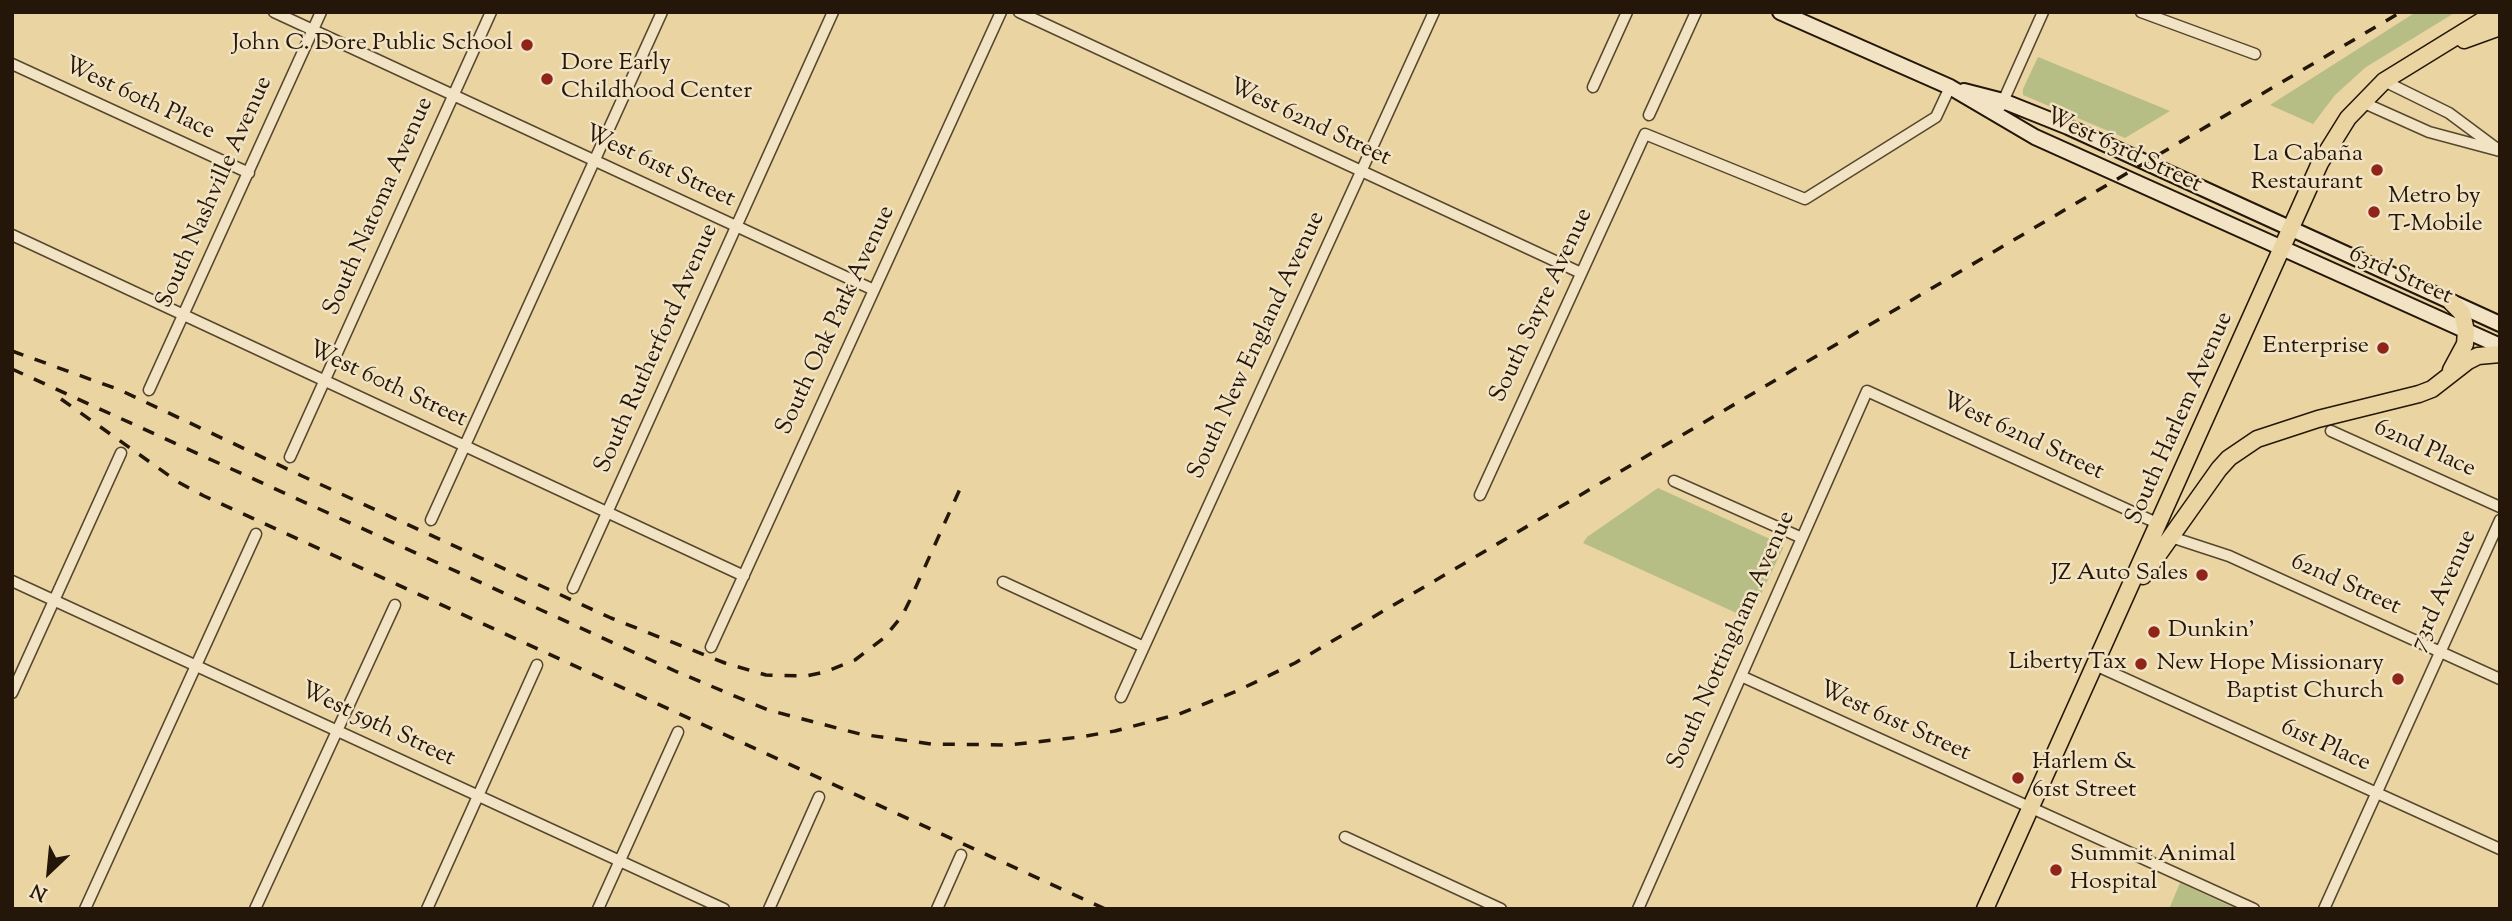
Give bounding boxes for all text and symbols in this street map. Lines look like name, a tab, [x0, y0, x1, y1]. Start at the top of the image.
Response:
place label: John C. Dore Public School	[232, 31, 513, 59]
marker: John C. Dore Public School	[519, 37, 535, 53]
place label: Dore Early Childhood Center	[561, 51, 752, 107]
street label: West 60th Place	[59, 52, 219, 148]
marker: Dore Early Childhood Center	[539, 71, 555, 87]
street label: South Nashville Avenue	[152, 72, 280, 314]
street label: West 62nd Street	[1223, 74, 1395, 174]
street label: South Natoma Avenue	[319, 93, 441, 321]
street label: West 63rd Street	[2040, 103, 2206, 201]
street label: West 61st Street	[579, 121, 739, 215]
place label: La Cabaña Restaurant	[2251, 142, 2363, 198]
marker: La Cabaña Restaurant	[2369, 162, 2385, 178]
place label: Metro by T-Mobile	[2388, 184, 2483, 240]
street label: South Oak Park Avenue	[771, 202, 903, 440]
street label: South Sayre Avenue	[1485, 204, 1601, 408]
marker: Metro by T-Mobile	[2366, 204, 2382, 220]
street label: South New England Avenue	[1183, 208, 1333, 484]
street label: South Rutherford Avenue	[590, 220, 726, 478]
street label: 63rd Street	[2343, 241, 2457, 313]
street label: South Harlem Avenue	[2121, 308, 2241, 530]
place label: Enterprise	[2262, 334, 2369, 362]
street label: West 60th Street	[303, 337, 471, 435]
marker: Enterprise	[2375, 340, 2391, 356]
street label: West 62nd Street	[1936, 388, 2108, 488]
street label: 62nd Place	[2369, 415, 2479, 485]
street label: South Nottingham Avenue	[1663, 507, 1803, 775]
street label: 73rd Avenue	[2406, 526, 2484, 656]
street label: 62nd Street	[2285, 549, 2405, 623]
place label: JZ Auto Sales	[2051, 561, 2188, 589]
marker: JZ Auto Sales	[2194, 567, 2210, 583]
place label: Dunkin'	[2168, 618, 2255, 646]
marker: Dunkin'	[2146, 624, 2162, 640]
place label: Liberty Tax	[2008, 650, 2127, 678]
place label: New Hope Missionary Baptist Church	[2156, 651, 2384, 707]
marker: Liberty Tax	[2133, 656, 2149, 672]
marker: New Hope Missionary Baptist Church	[2390, 671, 2406, 687]
street label: West 61st Street	[1814, 677, 1974, 769]
street label: West 59th Street	[295, 678, 459, 774]
street label: 61st Place	[2275, 714, 2375, 780]
place label: Harlem & 61st Street	[2032, 750, 2137, 806]
marker: Harlem & 61st Street	[2010, 770, 2026, 786]
north arrow	[14, 837, 84, 907]
place label: Summit Animal Hospital	[2070, 842, 2236, 898]
marker: Summit Animal Hospital	[2048, 862, 2064, 878]
text: N	[27, 876, 52, 907]

